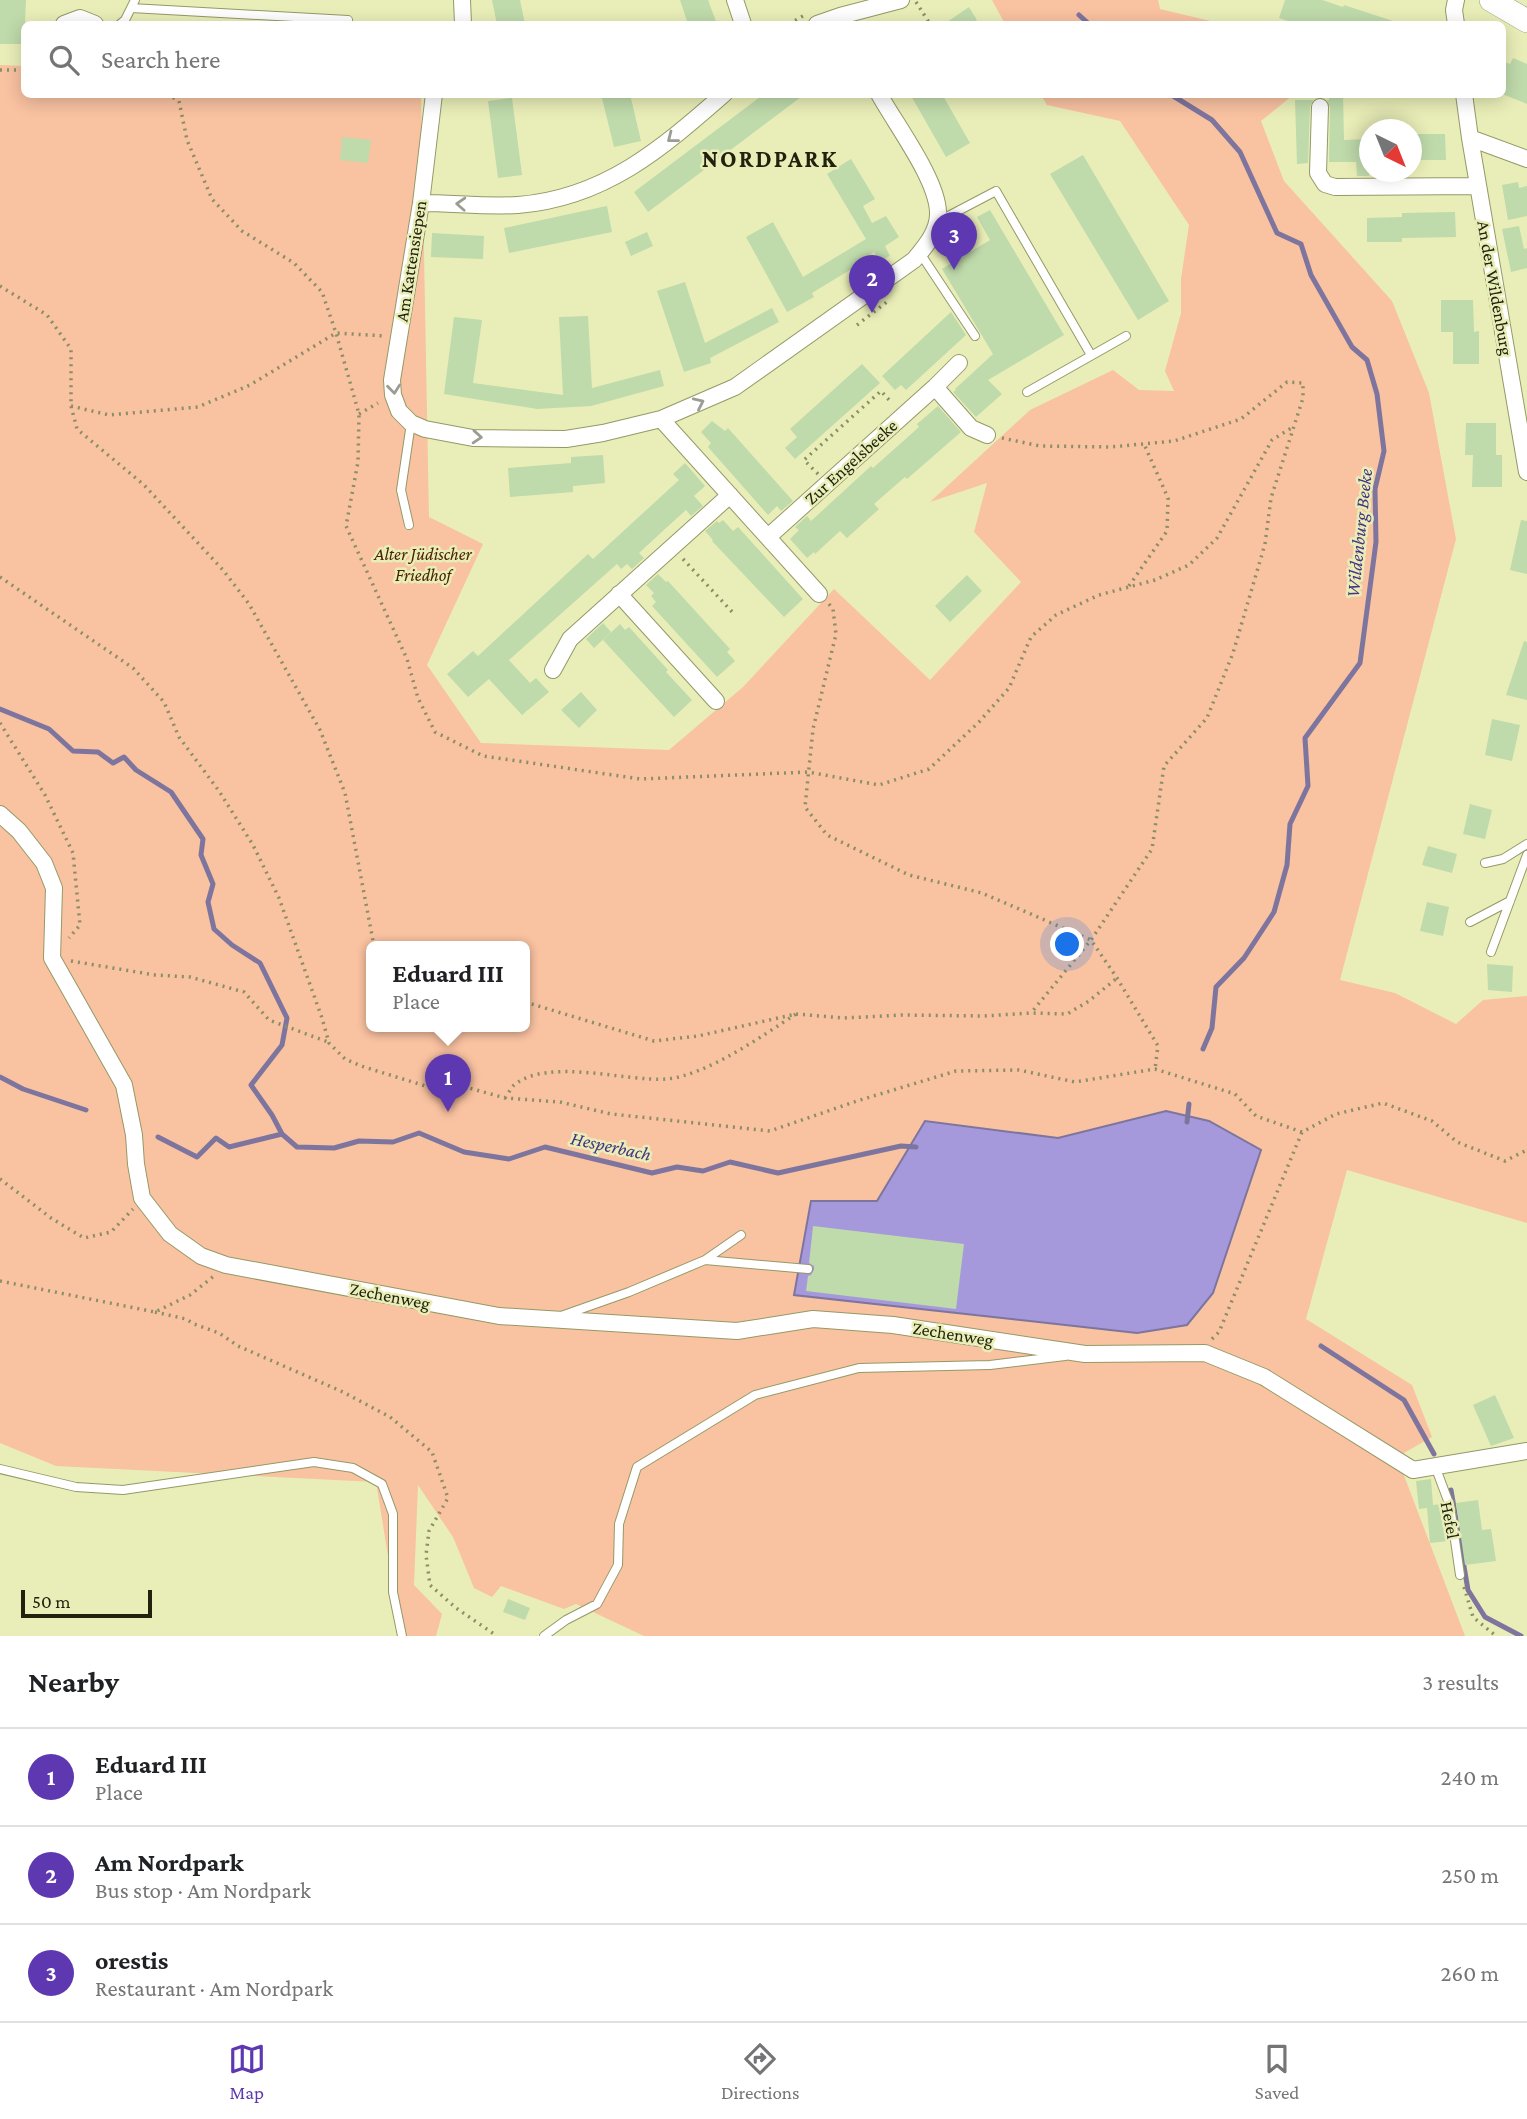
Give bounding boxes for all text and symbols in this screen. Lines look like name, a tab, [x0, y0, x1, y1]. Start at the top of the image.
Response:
search box	[21, 21, 1506, 98]
icon: search	[45, 41, 83, 79]
text: Search here	[101, 45, 220, 74]
north arrow	[1359, 119, 1422, 182]
one-way arrow	[667, 130, 679, 143]
district label: NORDPARK	[702, 145, 838, 172]
one-way arrow	[455, 197, 466, 212]
street label: Am Kattensiepen	[392, 199, 431, 323]
pin: 3	[931, 212, 977, 270]
street label: An der Wildenburg	[1473, 219, 1517, 357]
pin: 2	[849, 255, 895, 313]
one-way arrow	[386, 384, 401, 395]
one-way arrow	[692, 397, 704, 411]
street label: Zur Engelsbeeke	[801, 415, 901, 509]
one-way arrow	[472, 430, 483, 445]
water label: Wildenburg Beeke	[1342, 468, 1376, 598]
park label: Alter Jüdischer Friedhof	[373, 544, 473, 585]
your location	[1050, 927, 1084, 961]
popup	[366, 941, 530, 1032]
text: Eduard III	[392, 959, 504, 988]
text: Place	[392, 988, 440, 1014]
pin: 1	[425, 1054, 471, 1112]
water label: Hesperbach	[569, 1127, 653, 1165]
street label: Zechenweg	[348, 1278, 432, 1314]
street label: Zechenweg	[911, 1318, 995, 1350]
street label: Hefel	[1437, 1500, 1463, 1541]
scale bar	[21, 1587, 152, 1619]
text: 50 m	[32, 1591, 71, 1612]
text: Nearby	[28, 1665, 119, 1698]
text: 3 results	[1422, 1669, 1499, 1695]
text: Eduard III	[95, 1750, 207, 1779]
text: 1	[47, 1764, 55, 1790]
text: 240 m	[1440, 1764, 1499, 1790]
text: Place	[95, 1779, 143, 1805]
text: Am Nordpark	[95, 1848, 244, 1877]
text: 2	[45, 1862, 57, 1888]
text: 250 m	[1441, 1862, 1499, 1888]
text: Bus stop · Am Nordpark	[95, 1877, 311, 1903]
text: orestis	[95, 1946, 168, 1975]
text: 3	[45, 1960, 57, 1986]
text: 260 m	[1441, 1960, 1499, 1986]
text: Restaurant · Am Nordpark	[95, 1975, 333, 2001]
tab: Map	[228, 2040, 266, 2103]
tab: Directions	[721, 2040, 800, 2103]
tab: Saved	[1255, 2040, 1299, 2103]

